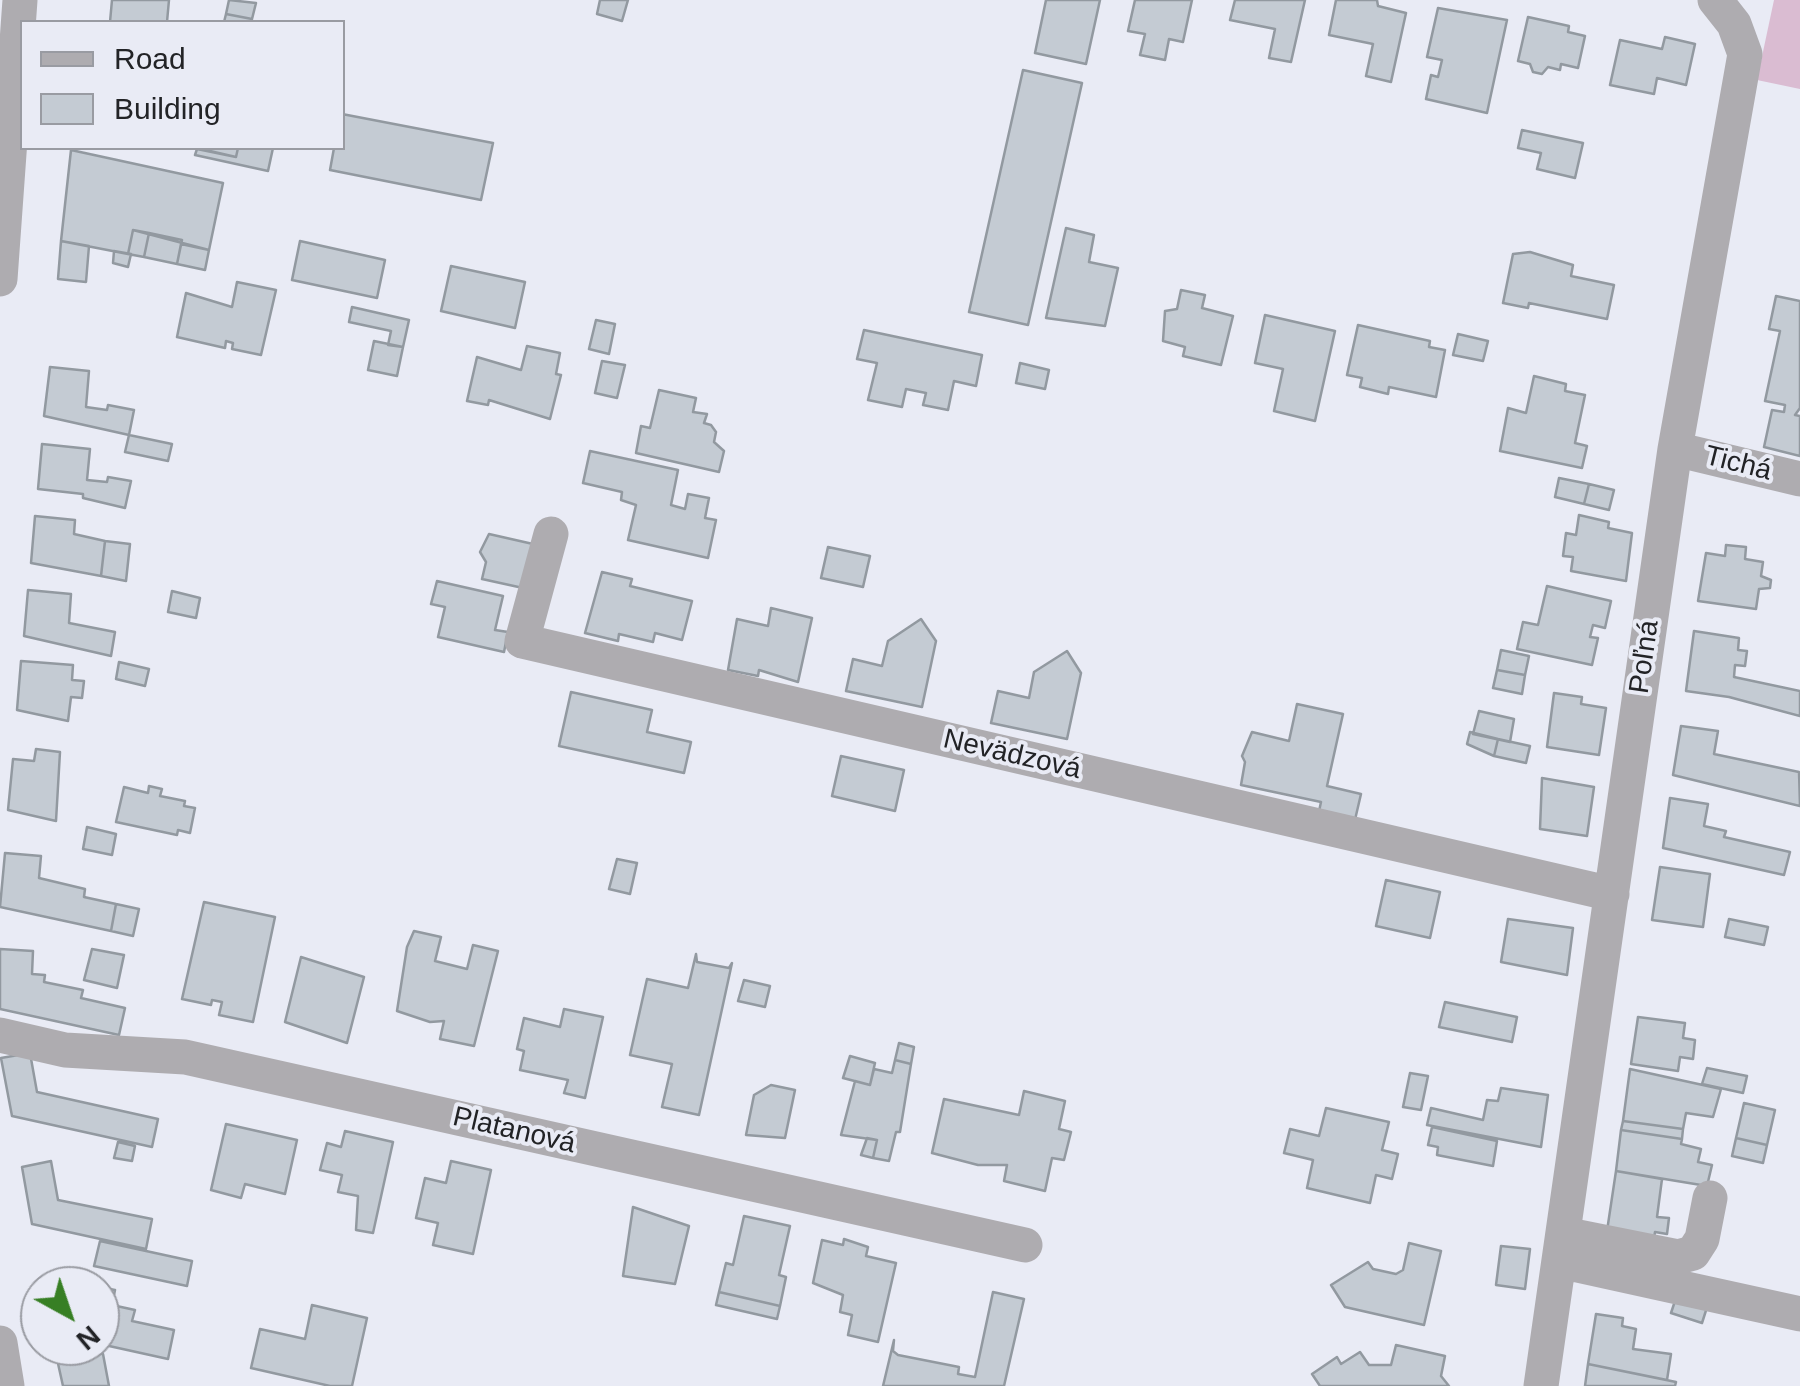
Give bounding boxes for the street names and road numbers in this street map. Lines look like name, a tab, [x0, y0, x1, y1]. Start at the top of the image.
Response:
street label: Tichá	[1701, 440, 1775, 488]
street label: Poľná	[1623, 618, 1667, 696]
street label: Nevädzová	[940, 723, 1084, 787]
street label: Platanová	[450, 1101, 578, 1161]

